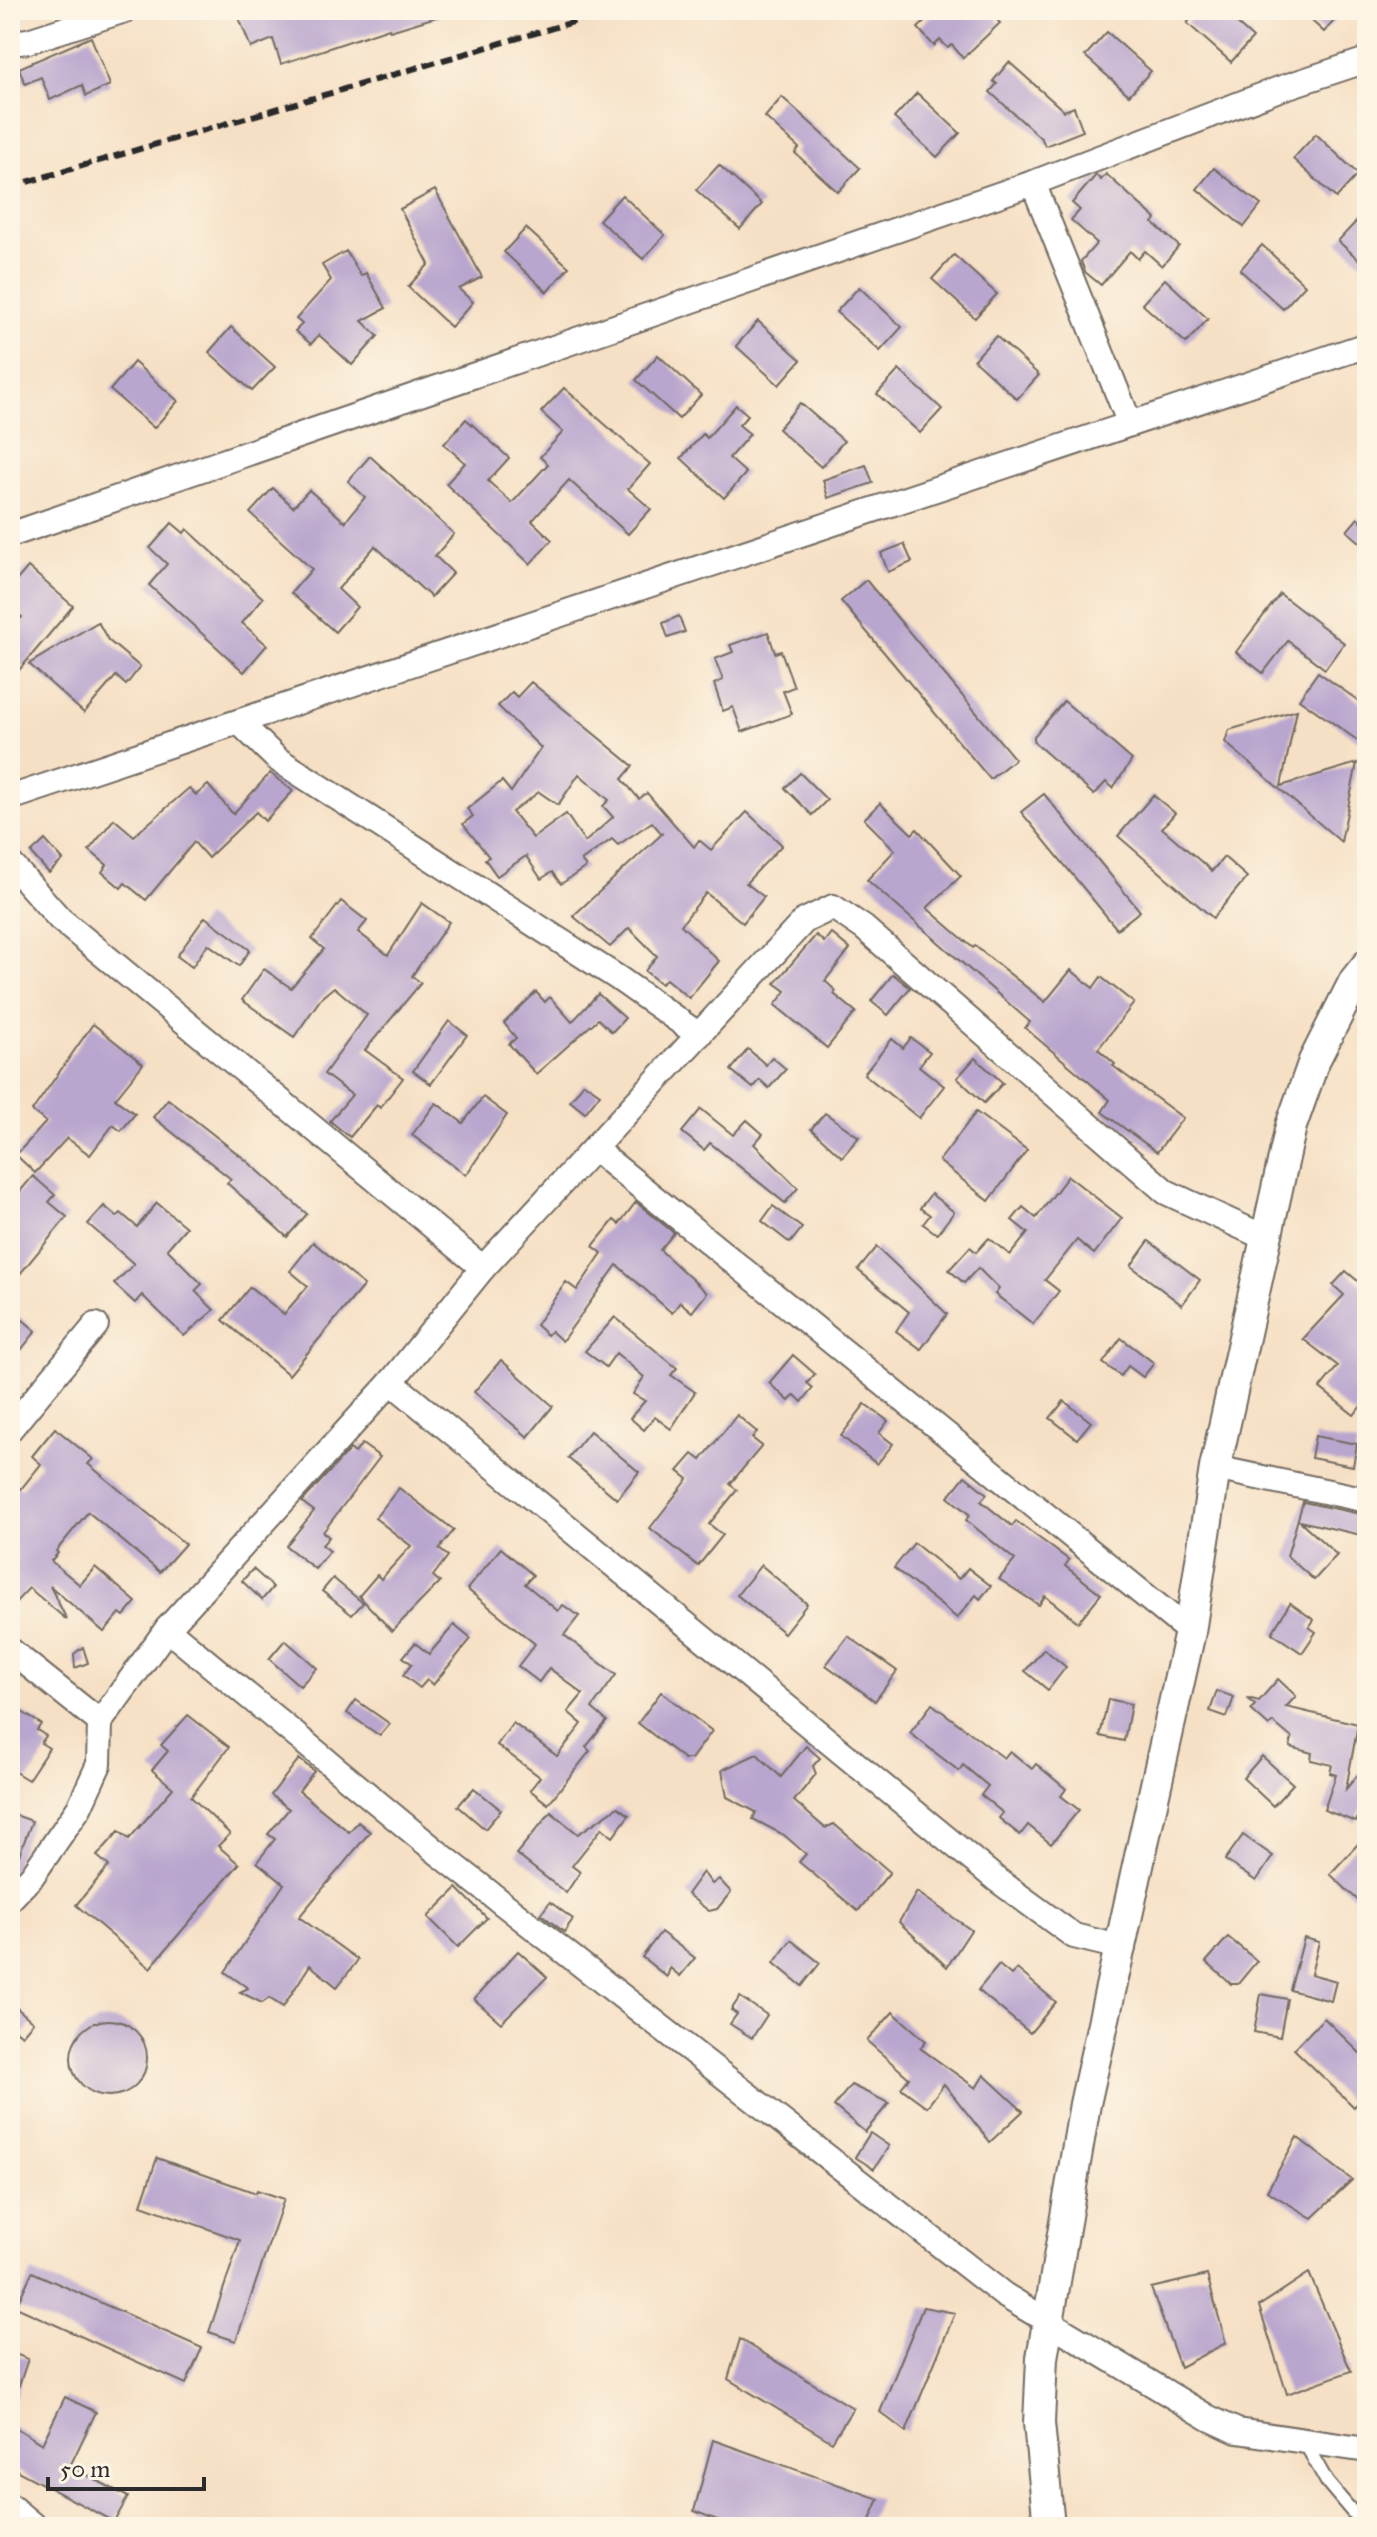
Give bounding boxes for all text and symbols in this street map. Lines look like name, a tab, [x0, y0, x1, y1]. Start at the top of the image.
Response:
scale bar	[48, 2441, 204, 2491]
text: 50 m	[60, 2454, 110, 2484]

